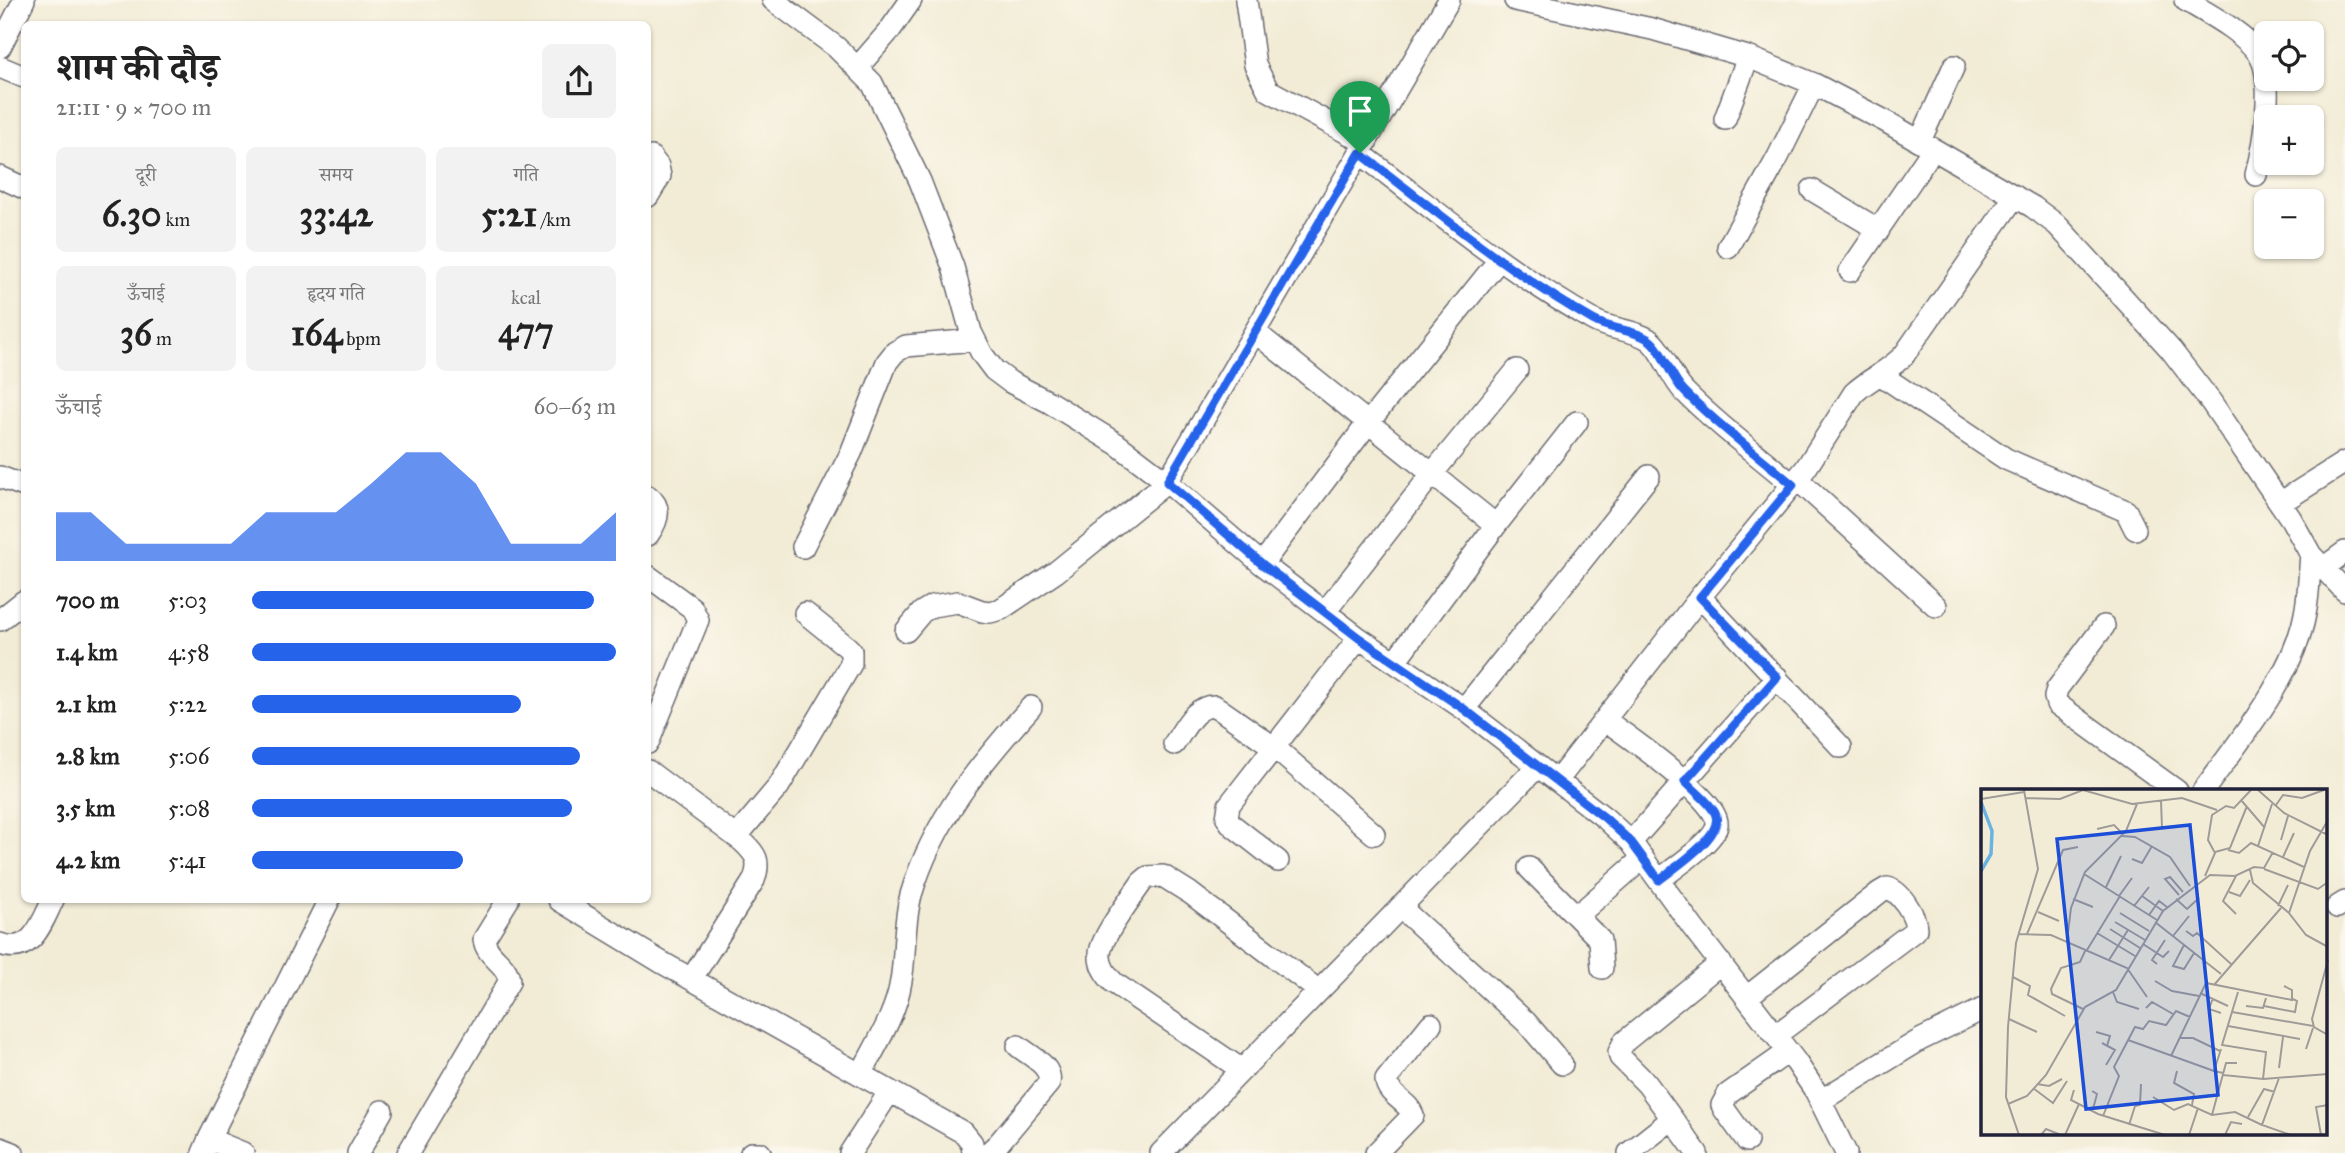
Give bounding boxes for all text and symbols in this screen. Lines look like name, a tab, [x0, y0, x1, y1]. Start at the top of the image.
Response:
map controls	[2254, 21, 2324, 259]
button: locate	[2254, 21, 2324, 91]
text: शाम की दौड़	[56, 44, 219, 90]
button: share	[542, 44, 616, 118]
pin	[1330, 81, 1390, 153]
icon: arrive	[1341, 92, 1379, 130]
text: 21:11 · 9 × 700 m	[56, 93, 211, 121]
button: +	[2254, 105, 2324, 175]
text: दूरी	[136, 163, 156, 186]
text: समय	[319, 163, 353, 186]
text: गति	[514, 163, 538, 186]
button: −	[2254, 189, 2324, 259]
text: 6.30	[102, 193, 161, 236]
text: 33:42	[299, 193, 373, 236]
text: 5:21	[481, 193, 537, 236]
text: km	[161, 208, 190, 231]
text: /km	[537, 208, 571, 231]
text: ऊँचाई	[127, 282, 165, 305]
text: हृदय गति	[307, 282, 365, 305]
text: kcal	[511, 286, 541, 309]
text: 477	[498, 309, 554, 352]
text: 36	[120, 312, 152, 355]
text: 164	[291, 312, 342, 355]
text: m	[152, 327, 172, 350]
text: bpm	[342, 327, 381, 350]
text: ऊँचाई	[56, 392, 101, 420]
text: 60–63 m	[534, 392, 616, 420]
text: 700 m	[56, 586, 119, 614]
text: 5:03	[168, 586, 207, 614]
text: 1.4 km	[56, 638, 118, 666]
text: 4:58	[168, 638, 210, 666]
text: 2.1 km	[56, 690, 117, 718]
text: 5:22	[168, 690, 207, 718]
text: 2.8 km	[56, 742, 120, 770]
text: 5:06	[168, 742, 210, 770]
inset map	[1981, 789, 2328, 1136]
text: 3.5 km	[56, 794, 115, 822]
text: 5:08	[168, 794, 210, 822]
text: 4.2 km	[56, 846, 120, 874]
text: 5:41	[168, 846, 206, 874]

